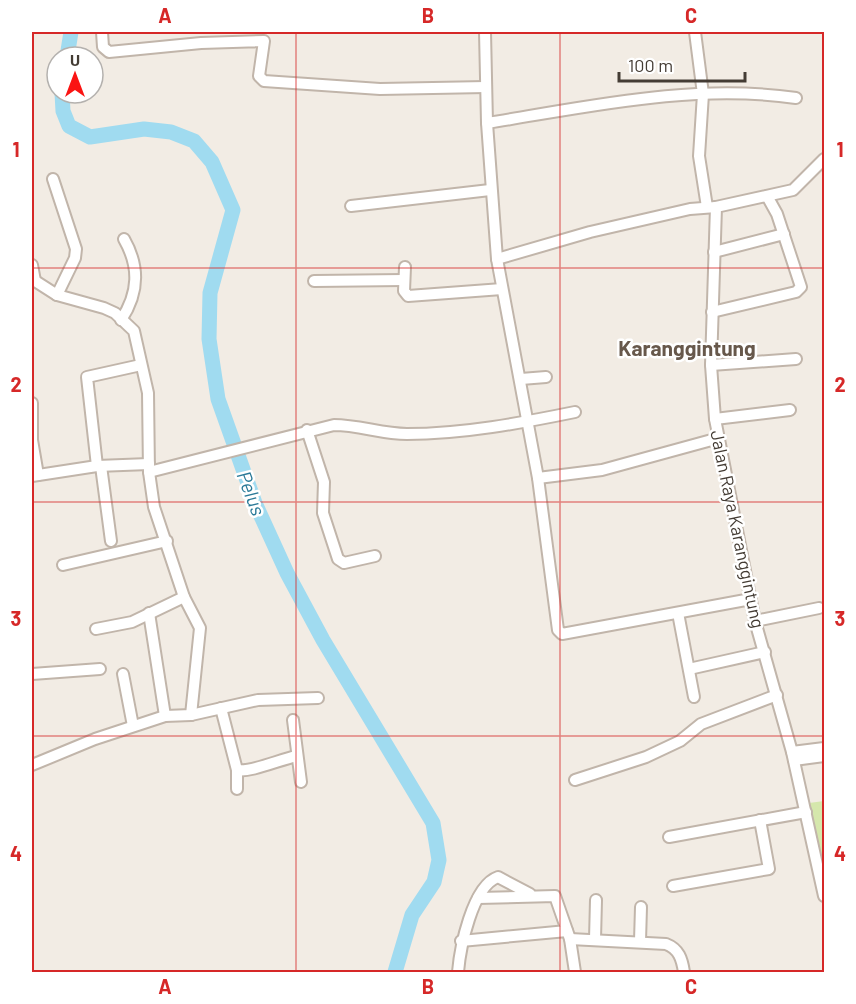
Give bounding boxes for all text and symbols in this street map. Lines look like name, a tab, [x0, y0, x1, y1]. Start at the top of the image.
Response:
text: A	[158, 3, 172, 27]
text: B	[422, 3, 434, 27]
text: C	[685, 3, 697, 27]
north arrow	[45, 45, 105, 105]
scale bar	[619, 45, 745, 83]
text: U	[70, 50, 80, 69]
text: 100 m	[628, 54, 673, 76]
text: 1	[12, 137, 20, 161]
text: 1	[836, 137, 844, 161]
district label: Karanggintung	[618, 335, 756, 360]
text: 2	[10, 372, 22, 396]
text: 2	[834, 372, 846, 396]
street label: Jalan Raya Karanggintung	[706, 428, 770, 630]
water label: Pelus	[233, 467, 271, 519]
text: 3	[11, 606, 21, 630]
text: 3	[835, 606, 845, 630]
text: 4	[10, 841, 22, 865]
text: 4	[834, 841, 846, 865]
text: A	[158, 974, 172, 998]
text: B	[422, 974, 434, 998]
text: C	[685, 974, 697, 998]

